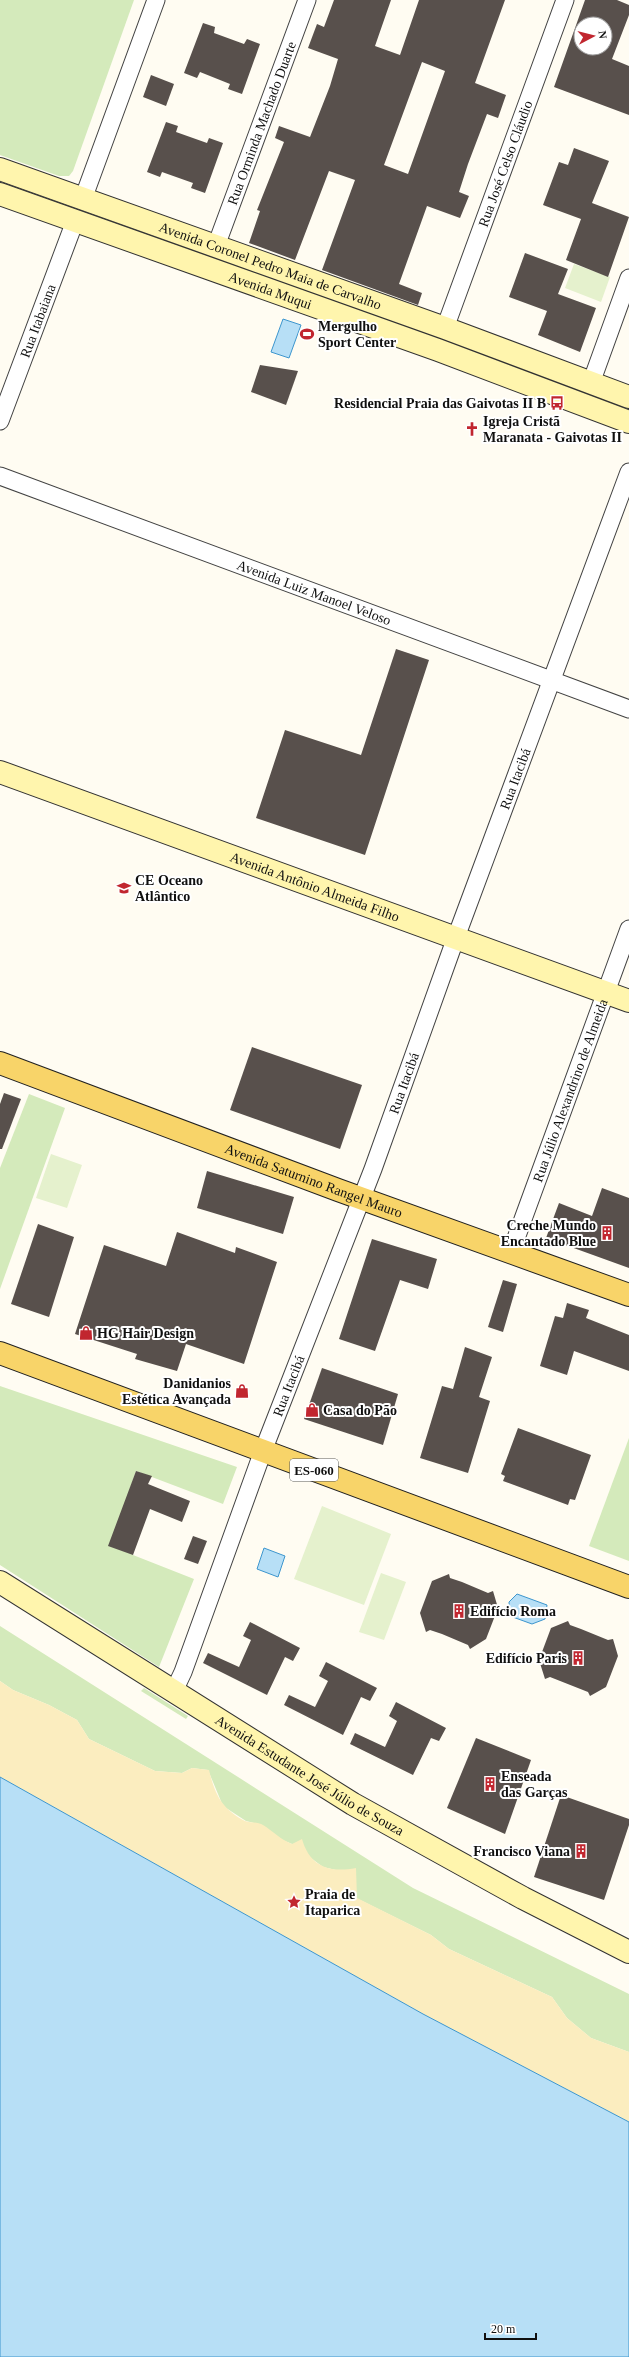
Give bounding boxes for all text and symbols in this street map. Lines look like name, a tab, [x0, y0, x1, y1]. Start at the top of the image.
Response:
north arrow	[573, 16, 613, 56]
text: N	[596, 30, 609, 40]
street label: Rua Orminda Machado Duarte	[225, 40, 299, 207]
street label: Rua José Celso Cláudio	[476, 99, 536, 229]
street label: Avenida Coronel Pedro Maia de Carvalho	[157, 219, 383, 313]
street label: Avenida Muqui	[227, 269, 314, 313]
street label: Rua Itabaiana	[17, 281, 59, 360]
place label: Mergulho Sport Center	[318, 319, 396, 350]
sports icon: Mergulho Sport Center	[299, 326, 315, 342]
bus stop icon: Residencial Praia das Gaivotas II B	[549, 395, 565, 411]
place label: Residencial Praia das Gaivotas II B	[334, 396, 546, 411]
place label: Igreja Cristã Maranata - Gaivotas II	[483, 414, 622, 445]
church icon: Igreja Cristã Maranata - Gaivotas II	[464, 421, 480, 437]
street label: Avenida Luiz Manoel Veloso	[235, 557, 393, 628]
street label: Rua Itacibá	[497, 746, 534, 812]
street label: Avenida Antônio Almeida Filho	[228, 849, 401, 925]
place label: CE Oceano Atlântico	[135, 873, 203, 904]
school or university icon: CE Oceano Atlântico	[116, 880, 132, 896]
street label: Rua Júlio Alexandrino de Almeida	[530, 996, 611, 1184]
street label: Rua Itacibá	[386, 1050, 422, 1116]
street label: Avenida Saturnino Rangel Mauro	[223, 1141, 404, 1221]
place label: Creche Mundo Encantado Blue	[501, 1218, 596, 1249]
building icon: Creche Mundo Encantado Blue	[599, 1225, 615, 1241]
shop icon: HG Hair Design	[78, 1325, 94, 1341]
place label: HG Hair Design	[97, 1326, 194, 1341]
street label: Rua Itacibá	[270, 1353, 308, 1419]
place label: Danidanios Estética Avançada	[122, 1376, 232, 1407]
shop icon: Danidanios Estética Avançada	[234, 1383, 250, 1399]
shop icon: Casa do Pão	[304, 1402, 320, 1418]
place label: Casa do Pão	[323, 1403, 397, 1418]
road number: ES-060	[290, 1459, 338, 1481]
building icon: Edifício Roma	[451, 1603, 467, 1619]
place label: Edifício Roma	[470, 1604, 556, 1619]
building icon: Edifício Paris	[570, 1650, 586, 1666]
place label: Edifício Paris	[486, 1651, 568, 1666]
street label: Avenida Estudante José Júlio de Souza	[212, 1712, 407, 1839]
place label: Enseada das Garças	[501, 1769, 568, 1800]
building icon: Enseada das Garças	[482, 1776, 498, 1792]
building icon: Francisco Viana	[573, 1843, 589, 1859]
place label: Francisco Viana	[473, 1844, 570, 1859]
place label: Praia de Itaparica	[305, 1887, 360, 1918]
place icon: Praia de Itaparica	[286, 1894, 302, 1910]
scale bar	[485, 2315, 536, 2341]
text: 20 m	[491, 2322, 516, 2336]

